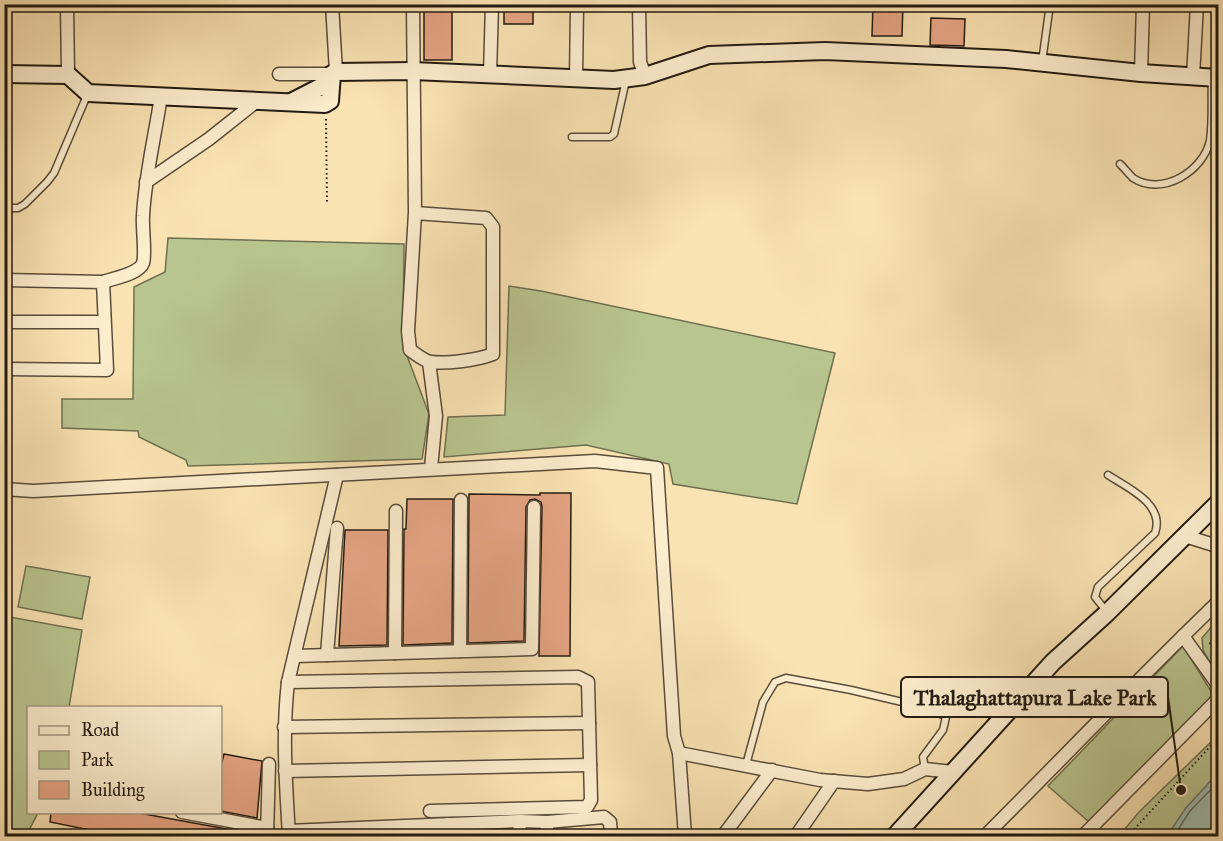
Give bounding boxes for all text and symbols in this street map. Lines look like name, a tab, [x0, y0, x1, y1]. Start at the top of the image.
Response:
callout: Thalaghattapura Lake Park	[901, 677, 1168, 717]
text: Thalaghattapura Lake Park	[913, 684, 1157, 711]
legend	[27, 706, 222, 814]
text: Road	[81, 719, 119, 741]
text: Park	[81, 749, 114, 771]
text: Building	[81, 779, 145, 802]

